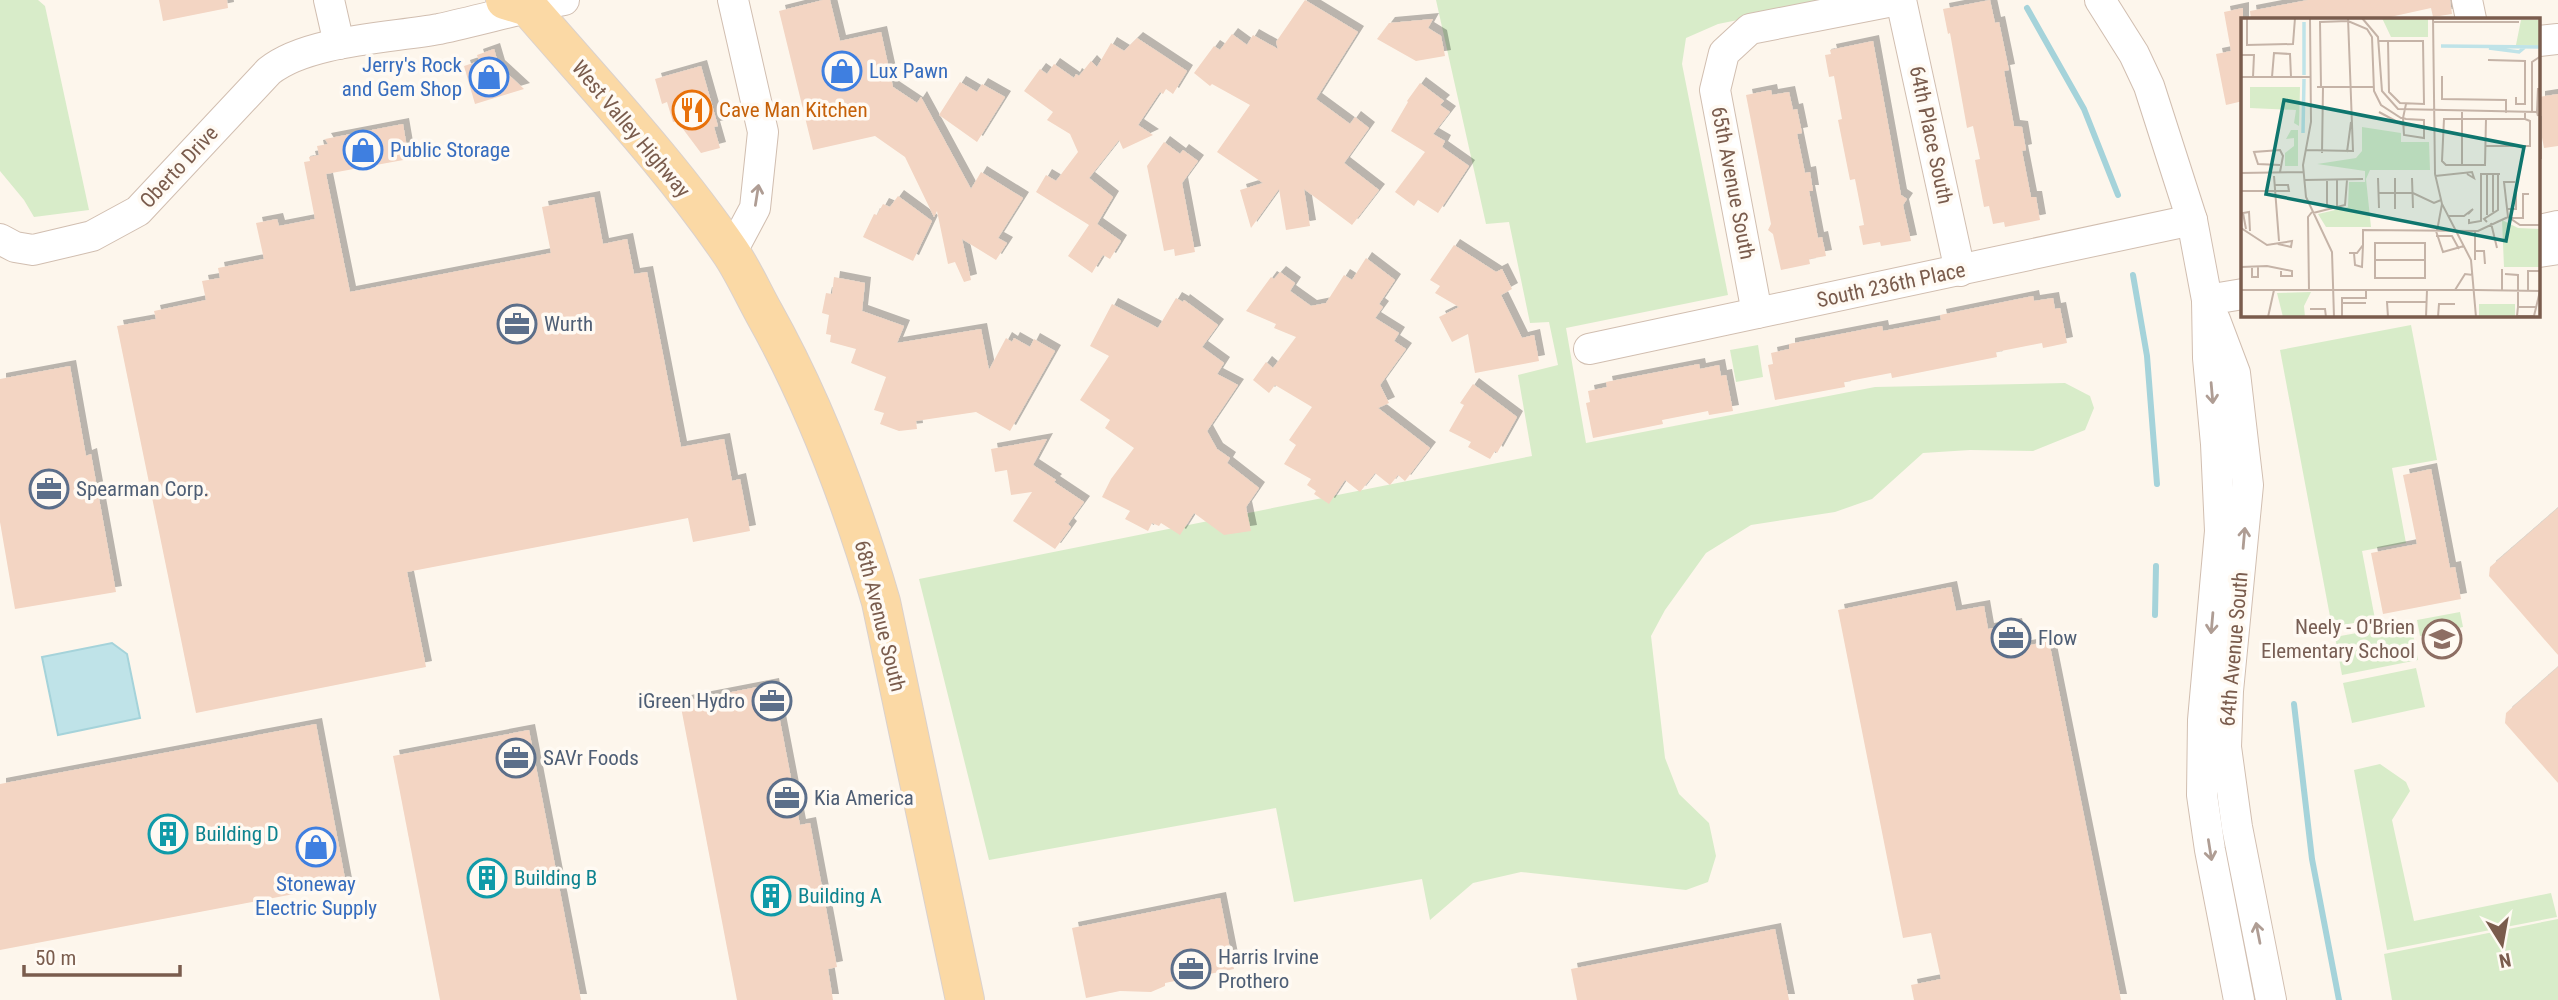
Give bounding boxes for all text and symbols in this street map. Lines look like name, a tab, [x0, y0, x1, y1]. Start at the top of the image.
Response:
inset map	[2241, 18, 2540, 317]
shop icon: Lux Pawn	[821, 50, 863, 92]
place label: Jerry's Rock and Gem Shop	[342, 53, 463, 101]
shop icon: Jerry's Rock and Gem Shop	[468, 56, 510, 98]
street label: West Valley Highway	[567, 56, 695, 202]
place label: Lux Pawn	[869, 59, 948, 83]
street label: 64th Place South	[1905, 64, 1957, 206]
restaurant icon: Cave Man Kitchen	[671, 89, 713, 131]
place label: Cave Man Kitchen	[719, 98, 868, 122]
street label: 65th Avenue South	[1706, 105, 1760, 261]
street label: Oberto Drive	[135, 121, 223, 213]
shop icon: Public Storage	[342, 129, 384, 171]
place label: Public Storage	[390, 138, 510, 162]
one-way arrow	[751, 184, 764, 207]
street label: South 236th Place	[1815, 258, 1968, 312]
office icon: Wurth	[496, 303, 538, 345]
place label: Wurth	[544, 312, 593, 336]
one-way arrow	[2206, 381, 2219, 404]
office icon: Spearman Corp.	[28, 468, 70, 510]
place label: Spearman Corp.	[76, 477, 209, 501]
one-way arrow	[2238, 527, 2251, 549]
street label: 68th Avenue South	[850, 538, 910, 694]
street label: 64th Avenue South	[2215, 571, 2253, 727]
one-way arrow	[2205, 612, 2218, 634]
place label: Neely - O'Brien Elementary School	[2261, 615, 2415, 663]
office icon: Flow	[1990, 617, 2032, 659]
school or university icon: Neely - O'Brien Elementary School	[2421, 618, 2463, 660]
place label: Flow	[2038, 626, 2077, 650]
office icon: iGreen Hydro	[751, 680, 793, 722]
place label: iGreen Hydro	[638, 689, 745, 713]
office icon: SAVr Foods	[495, 737, 537, 779]
place label: SAVr Foods	[543, 746, 639, 770]
office icon: Kia America	[766, 777, 808, 819]
place label: Kia America	[814, 786, 914, 810]
building icon: Building D	[147, 813, 189, 855]
place label: Building D	[195, 822, 279, 846]
shop icon: Stoneway Electric Supply	[295, 826, 337, 868]
one-way arrow	[2204, 838, 2217, 861]
building icon: Building B	[466, 857, 508, 899]
place label: Building B	[514, 866, 597, 890]
place label: Stoneway Electric Supply	[255, 872, 377, 920]
building icon: Building A	[750, 875, 792, 917]
place label: Building A	[798, 884, 882, 908]
north arrow	[2467, 909, 2537, 979]
one-way arrow	[2250, 922, 2264, 945]
scale bar	[24, 934, 180, 978]
place label: Harris Irvine Prothero	[1218, 945, 1319, 993]
text: 50 m	[35, 946, 76, 970]
office icon: Harris Irvine Prothero	[1170, 948, 1212, 990]
text: N	[2497, 948, 2513, 973]

